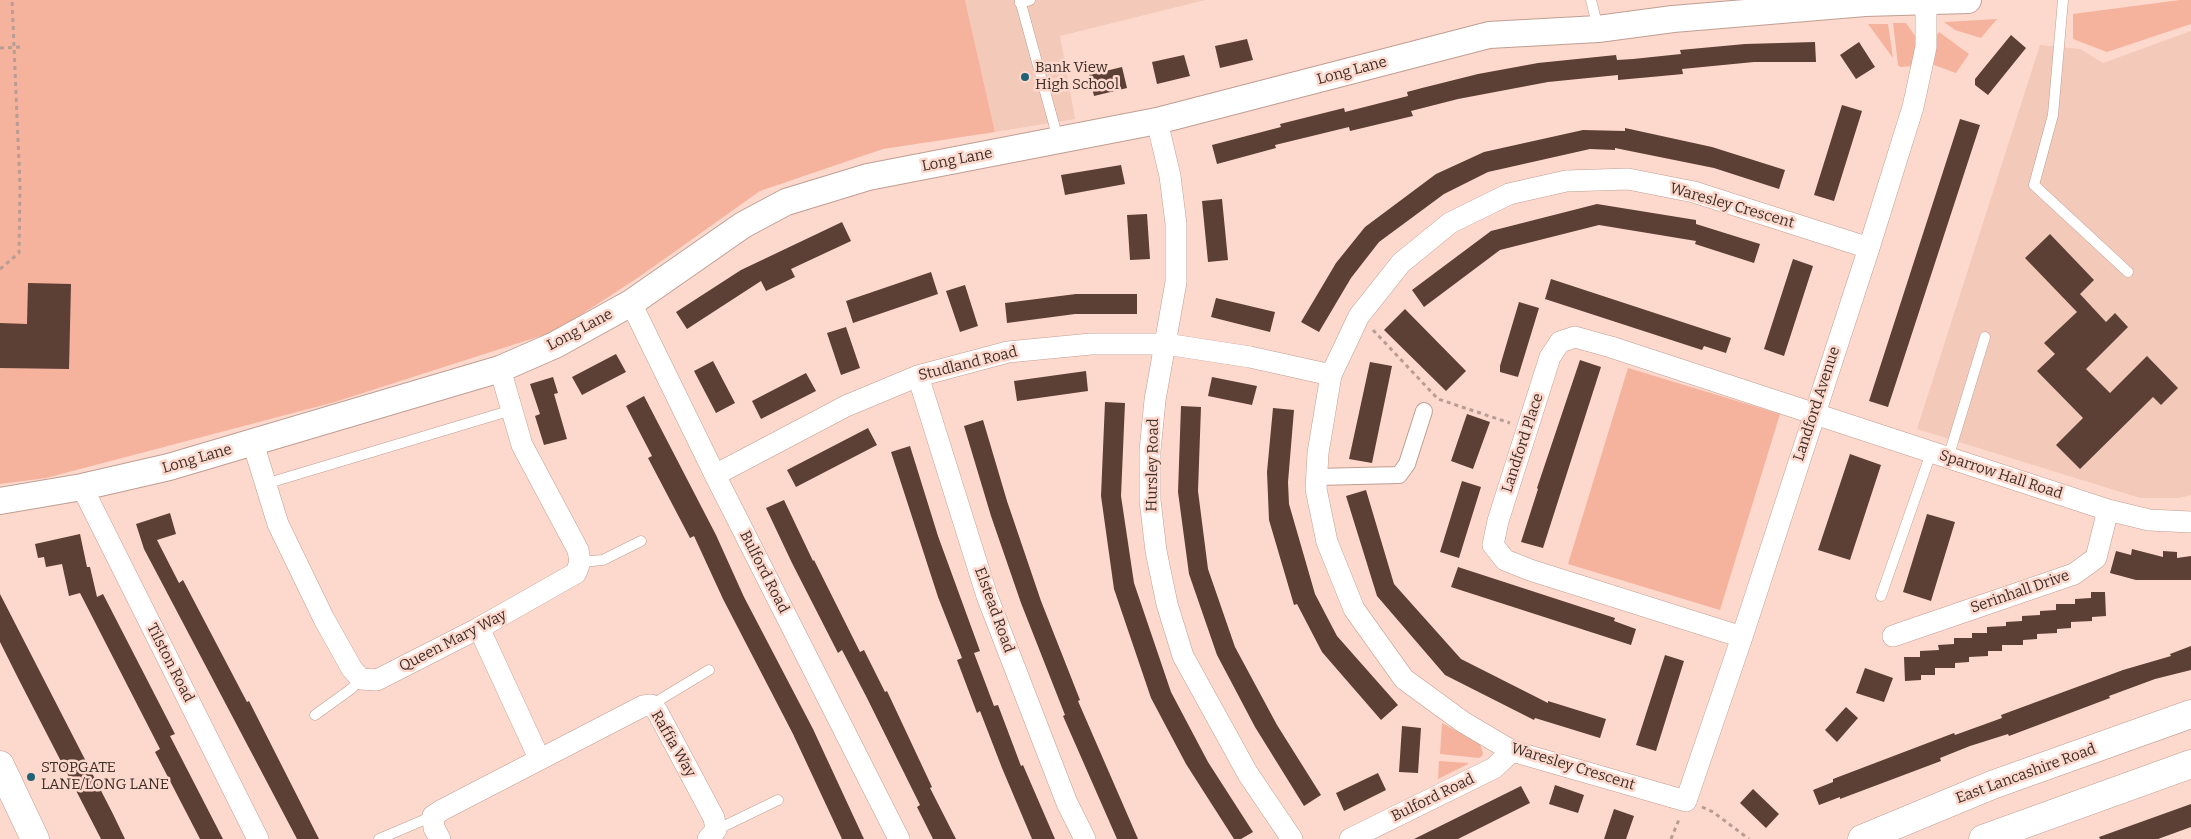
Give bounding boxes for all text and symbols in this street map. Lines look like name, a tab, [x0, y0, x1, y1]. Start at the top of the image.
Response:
street label: Long Lane	[1315, 53, 1389, 89]
place label: Bank View High School	[1035, 59, 1119, 94]
marker: Bank View High School	[1019, 71, 1031, 83]
street label: Long Lane	[920, 144, 994, 176]
street label: Waresley Crescent	[1668, 180, 1796, 232]
street label: Long Lane	[544, 305, 616, 355]
street label: Studland Road	[917, 343, 1019, 385]
street label: Landford Avenue	[1790, 344, 1844, 464]
street label: Landford Place	[1498, 391, 1548, 495]
street label: Hursley Road	[1143, 418, 1163, 512]
street label: Long Lane	[160, 440, 234, 478]
street label: Sparrow Hall Road	[1937, 447, 2065, 503]
street label: Bulford Road	[736, 528, 792, 616]
street label: Elstead Road	[970, 565, 1018, 655]
street label: Serinhall Drive	[1968, 567, 2072, 617]
street label: Queen Mary Way	[396, 606, 510, 676]
street label: Tilston Road	[142, 621, 198, 705]
street label: Raffia Way	[647, 708, 699, 780]
street label: Waresley Crescent	[1509, 740, 1637, 794]
street label: East Lancashire Road	[1953, 740, 2099, 808]
place label: STOPGATE LANE/LONG LANE	[41, 759, 169, 794]
street label: Bulford Road	[1389, 770, 1477, 826]
marker: STOPGATE LANE/LONG LANE	[25, 771, 37, 783]

